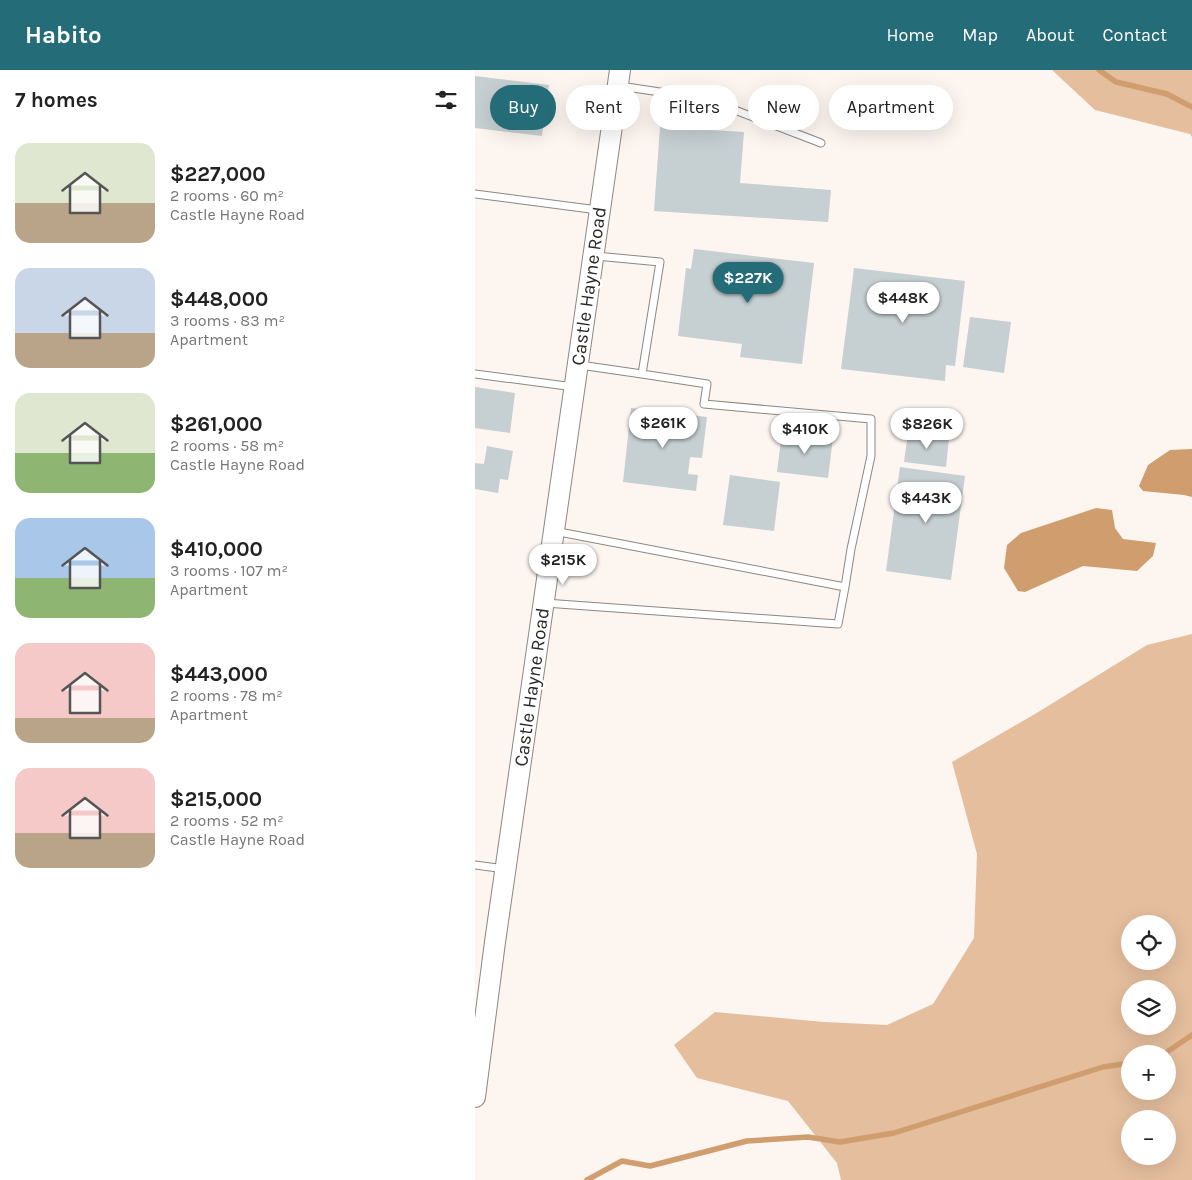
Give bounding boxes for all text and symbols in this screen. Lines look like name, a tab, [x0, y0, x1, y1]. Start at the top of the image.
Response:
text: Habito	[25, 21, 102, 49]
text: Home	[886, 24, 934, 46]
text: Map	[962, 24, 998, 46]
text: About	[1026, 24, 1075, 46]
text: Contact	[1103, 24, 1167, 46]
chip: Buy	[490, 85, 556, 130]
chip: Rent	[566, 85, 640, 130]
chip: Filters	[650, 85, 738, 130]
chip: New	[748, 85, 819, 130]
chip: Apartment	[829, 85, 953, 130]
icon: filters	[432, 86, 460, 114]
text: 7 homes	[15, 88, 98, 112]
text: $227,000	[170, 162, 266, 186]
icon: home	[55, 163, 115, 223]
text: 2 rooms · 60 m²	[170, 186, 284, 205]
text: Castle Hayne Road	[170, 205, 305, 224]
street label: Castle Hayne Road	[567, 205, 611, 367]
pin: $227K	[713, 262, 783, 304]
text: $227K	[724, 268, 772, 287]
pin: $448K	[868, 282, 938, 324]
text: $448,000	[170, 287, 268, 311]
icon: home	[55, 288, 115, 348]
text: $448K	[878, 288, 928, 307]
text: 3 rooms · 83 m²	[170, 311, 285, 330]
text: Apartment	[170, 330, 248, 349]
pin: $261K	[628, 406, 698, 449]
pin: $826K	[892, 408, 962, 450]
text: $261,000	[170, 412, 263, 436]
pin: $410K	[770, 412, 840, 455]
icon: home	[55, 413, 115, 473]
text: $261K	[640, 413, 686, 432]
text: $826K	[901, 414, 953, 433]
text: $410K	[782, 419, 828, 438]
text: 2 rooms · 58 m²	[170, 436, 284, 455]
text: Castle Hayne Road	[170, 455, 305, 474]
pin: $443K	[891, 482, 961, 524]
text: $443K	[901, 488, 951, 507]
text: $410,000	[170, 537, 263, 561]
icon: home	[55, 538, 115, 598]
pin: $215K	[528, 544, 598, 586]
text: $215K	[540, 550, 586, 569]
text: 3 rooms · 107 m²	[170, 561, 288, 580]
text: Apartment	[170, 580, 248, 599]
street label: Castle Hayne Road	[510, 606, 554, 768]
text: $443,000	[170, 662, 268, 686]
icon: home	[55, 663, 115, 723]
text: 2 rooms · 78 m²	[170, 686, 283, 705]
text: Apartment	[170, 705, 248, 724]
text: $215,000	[170, 787, 262, 811]
icon: home	[55, 788, 115, 848]
text: 2 rooms · 52 m²	[170, 811, 284, 830]
text: Castle Hayne Road	[170, 830, 305, 849]
map controls	[1121, 915, 1176, 1165]
button: locate	[1121, 915, 1176, 970]
button: layers	[1121, 980, 1176, 1035]
button: +	[1121, 1045, 1176, 1100]
button: −	[1121, 1110, 1176, 1165]

